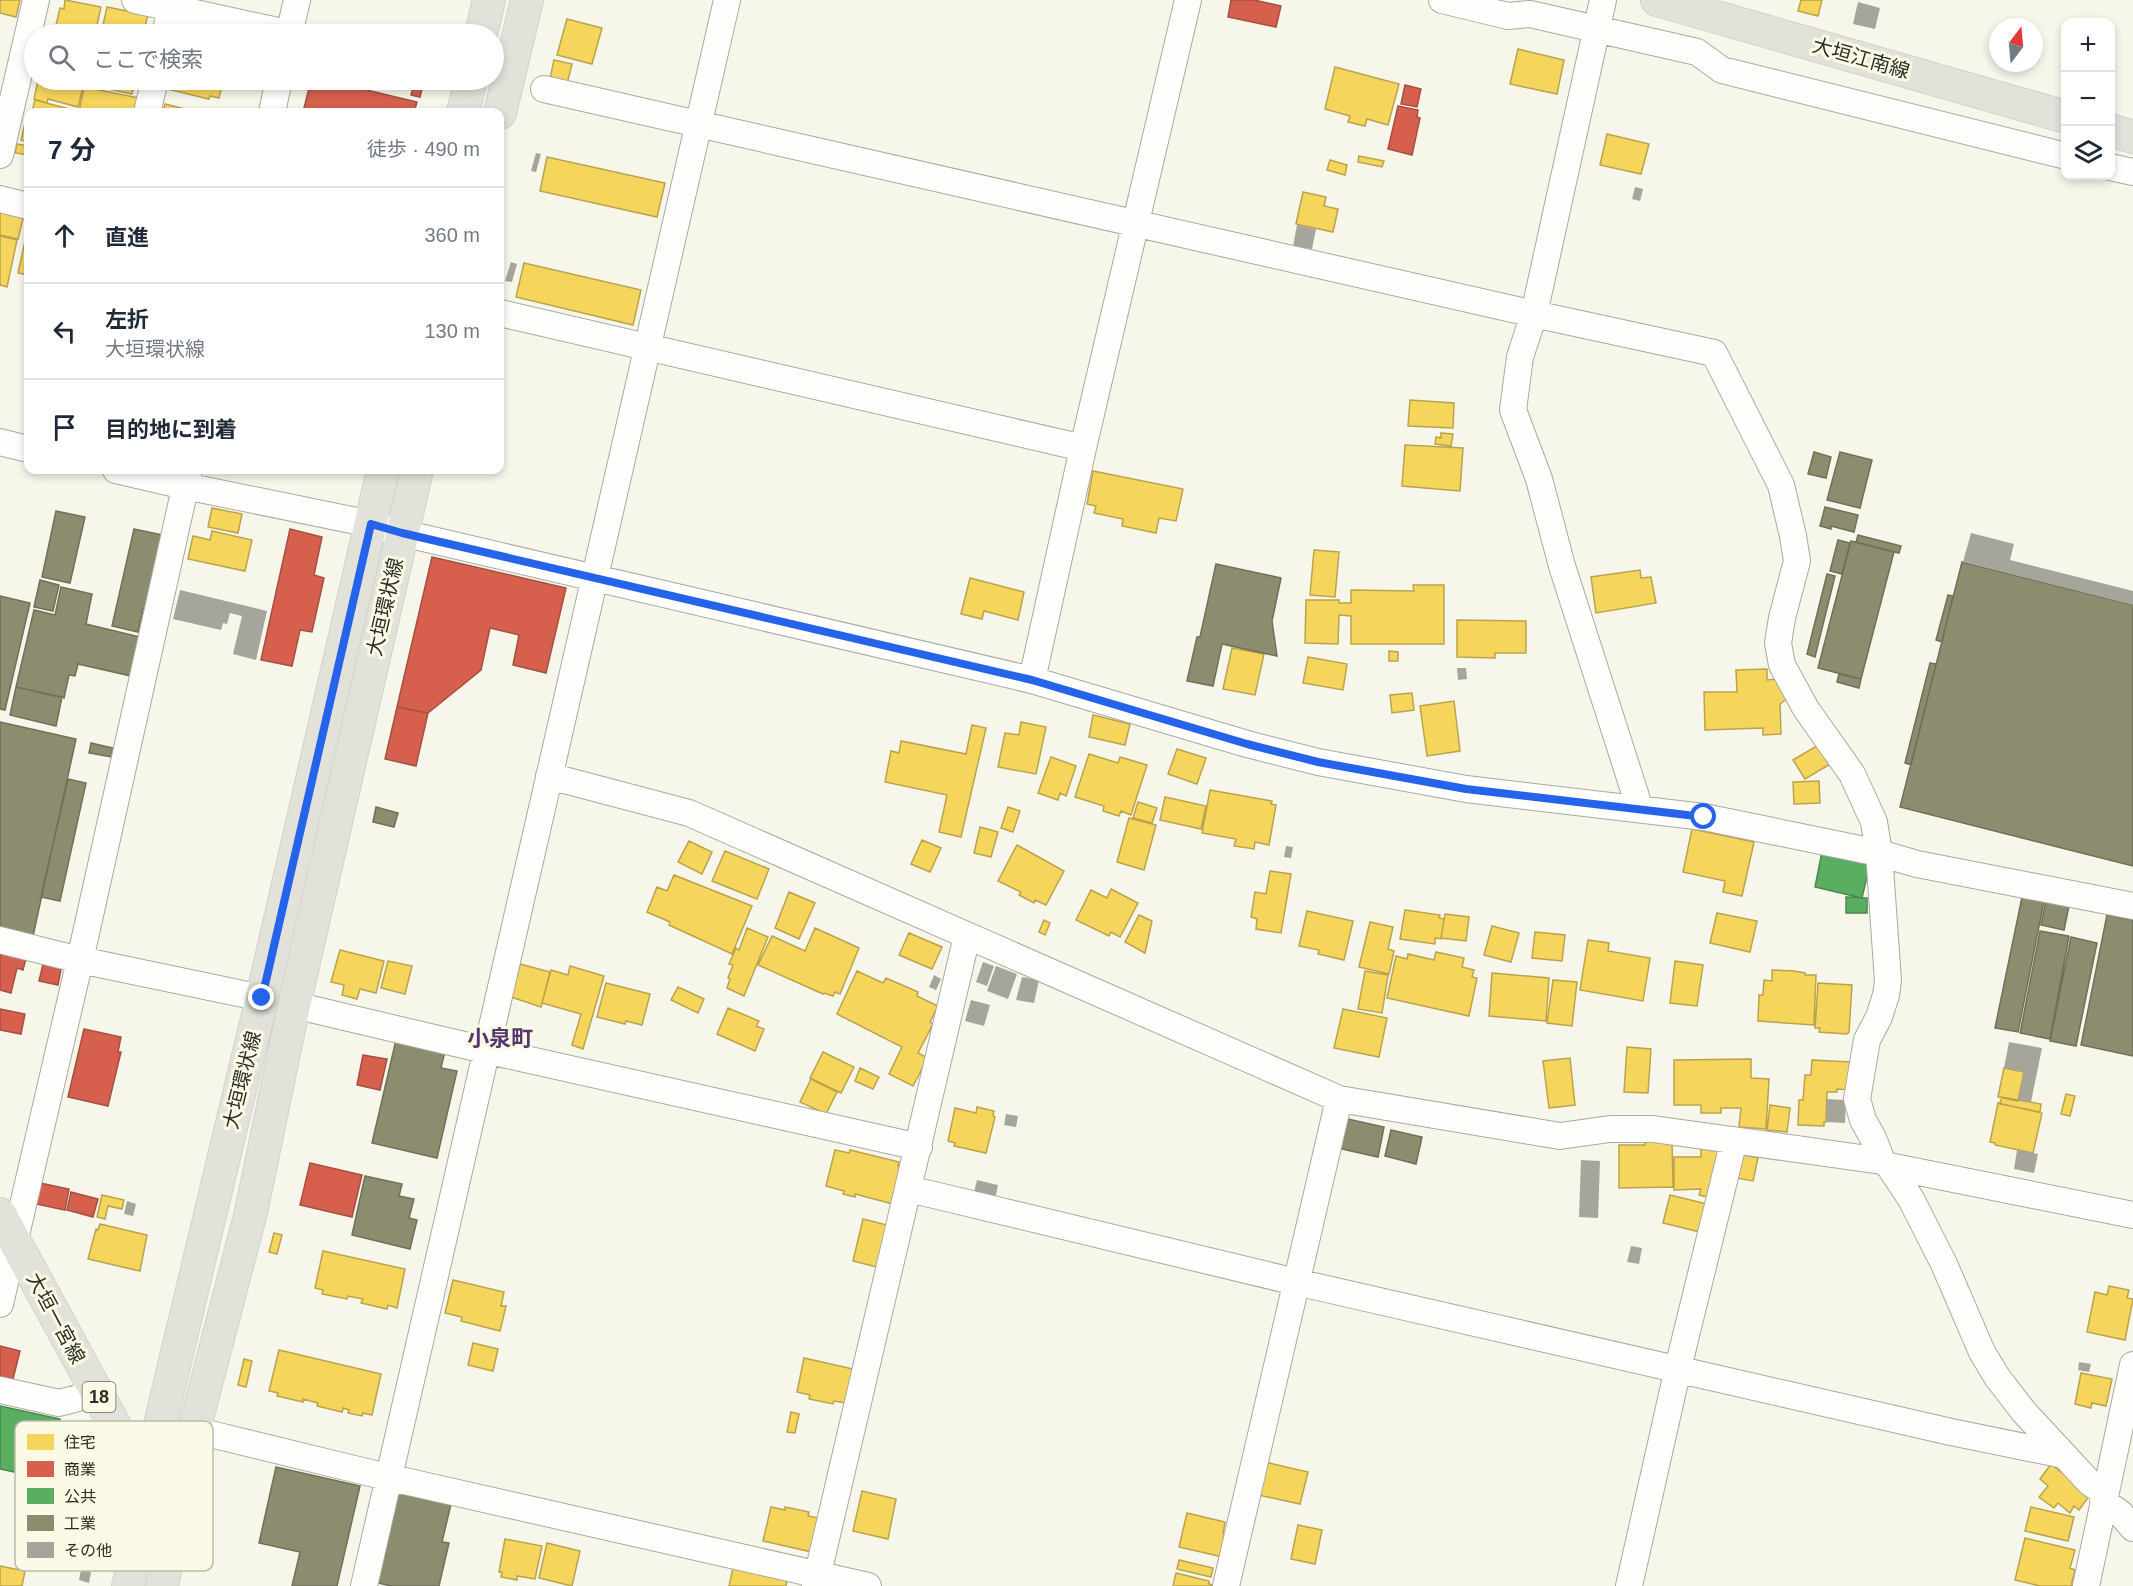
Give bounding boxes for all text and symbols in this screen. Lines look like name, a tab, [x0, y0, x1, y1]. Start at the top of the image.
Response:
north arrow	[1989, 18, 2043, 72]
map controls	[2061, 18, 2115, 180]
button: +	[2061, 18, 2115, 72]
search box	[24, 24, 504, 90]
street label: 大垣江南線	[1810, 34, 1912, 82]
icon: search	[45, 41, 78, 74]
text: ここで検索	[93, 47, 203, 72]
button: −	[2061, 72, 2115, 126]
button: layers	[2061, 126, 2115, 180]
text: 7 分	[48, 135, 96, 165]
text: 徒歩 · 490 m	[367, 138, 480, 160]
icon: ahead	[48, 219, 81, 252]
text: 360 m	[424, 224, 480, 246]
text: 直進	[105, 225, 149, 250]
text: 左折	[105, 307, 149, 332]
icon: left	[48, 315, 81, 348]
text: 130 m	[424, 320, 480, 342]
text: 大垣環状線	[105, 338, 205, 360]
icon: arrive	[48, 411, 81, 444]
text: 目的地に到着	[105, 417, 237, 442]
street label: 大垣環状線	[363, 556, 407, 658]
route start	[1690, 803, 1716, 829]
route end	[248, 984, 274, 1010]
district label: 小泉町	[467, 1026, 533, 1051]
street label: 大垣環状線	[219, 1029, 265, 1131]
street label: 大垣一宮線	[23, 1269, 89, 1367]
road number: 18	[82, 1382, 116, 1412]
legend	[15, 1421, 213, 1571]
text: 住宅	[64, 1434, 96, 1451]
text: 商業	[64, 1461, 96, 1478]
text: 公共	[64, 1488, 96, 1505]
text: 工業	[64, 1515, 96, 1532]
text: その他	[64, 1542, 112, 1559]

